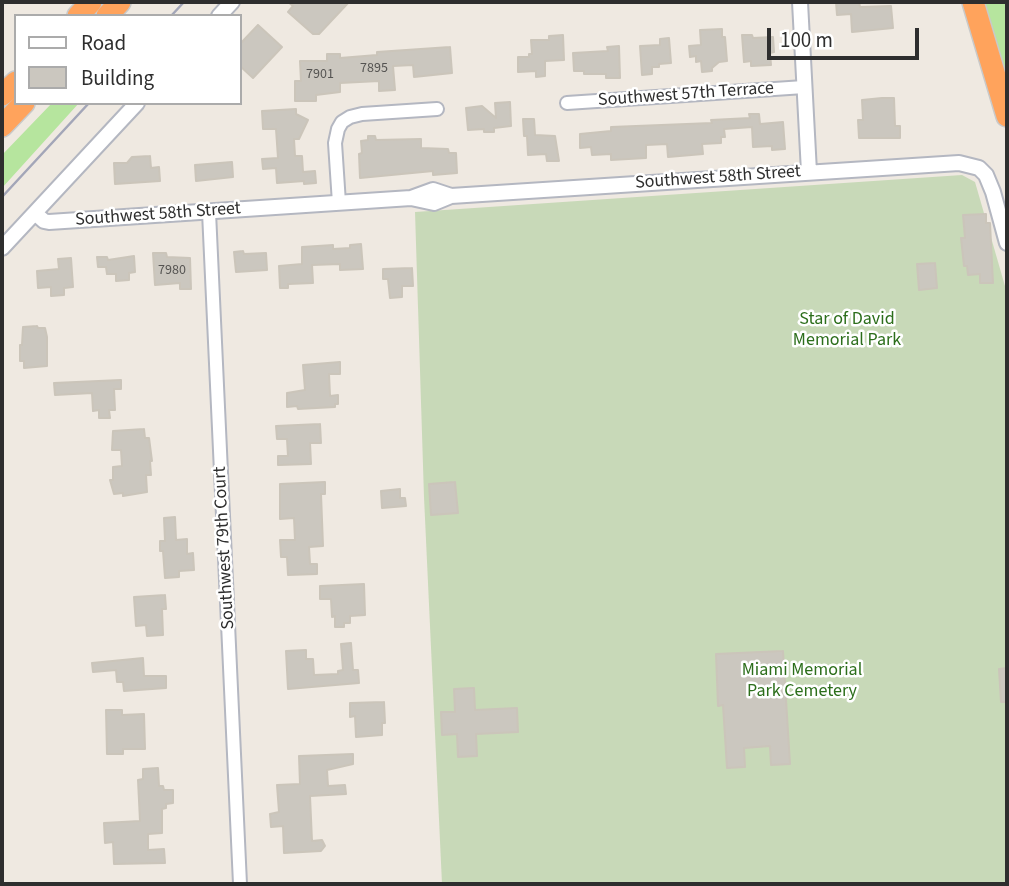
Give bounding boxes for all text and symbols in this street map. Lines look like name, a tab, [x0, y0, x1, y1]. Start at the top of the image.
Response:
legend	[14, 14, 242, 105]
scale bar	[771, 14, 923, 58]
text: 100 m	[780, 25, 833, 55]
text: Road	[81, 28, 126, 58]
house number: 7895	[360, 61, 388, 77]
text: Building	[81, 63, 154, 93]
house number: 7901	[306, 67, 334, 83]
street label: Southwest 57th Terrace	[597, 78, 775, 112]
street label: Southwest 58th Street	[634, 161, 802, 195]
street label: Southwest 58th Street	[74, 198, 242, 232]
house number: 7980	[158, 263, 186, 279]
park label: Star of David Memorial Park	[793, 309, 901, 352]
street label: Southwest 79th Court	[210, 466, 240, 630]
park label: Miami Memorial Park Cemetery	[742, 660, 862, 702]

